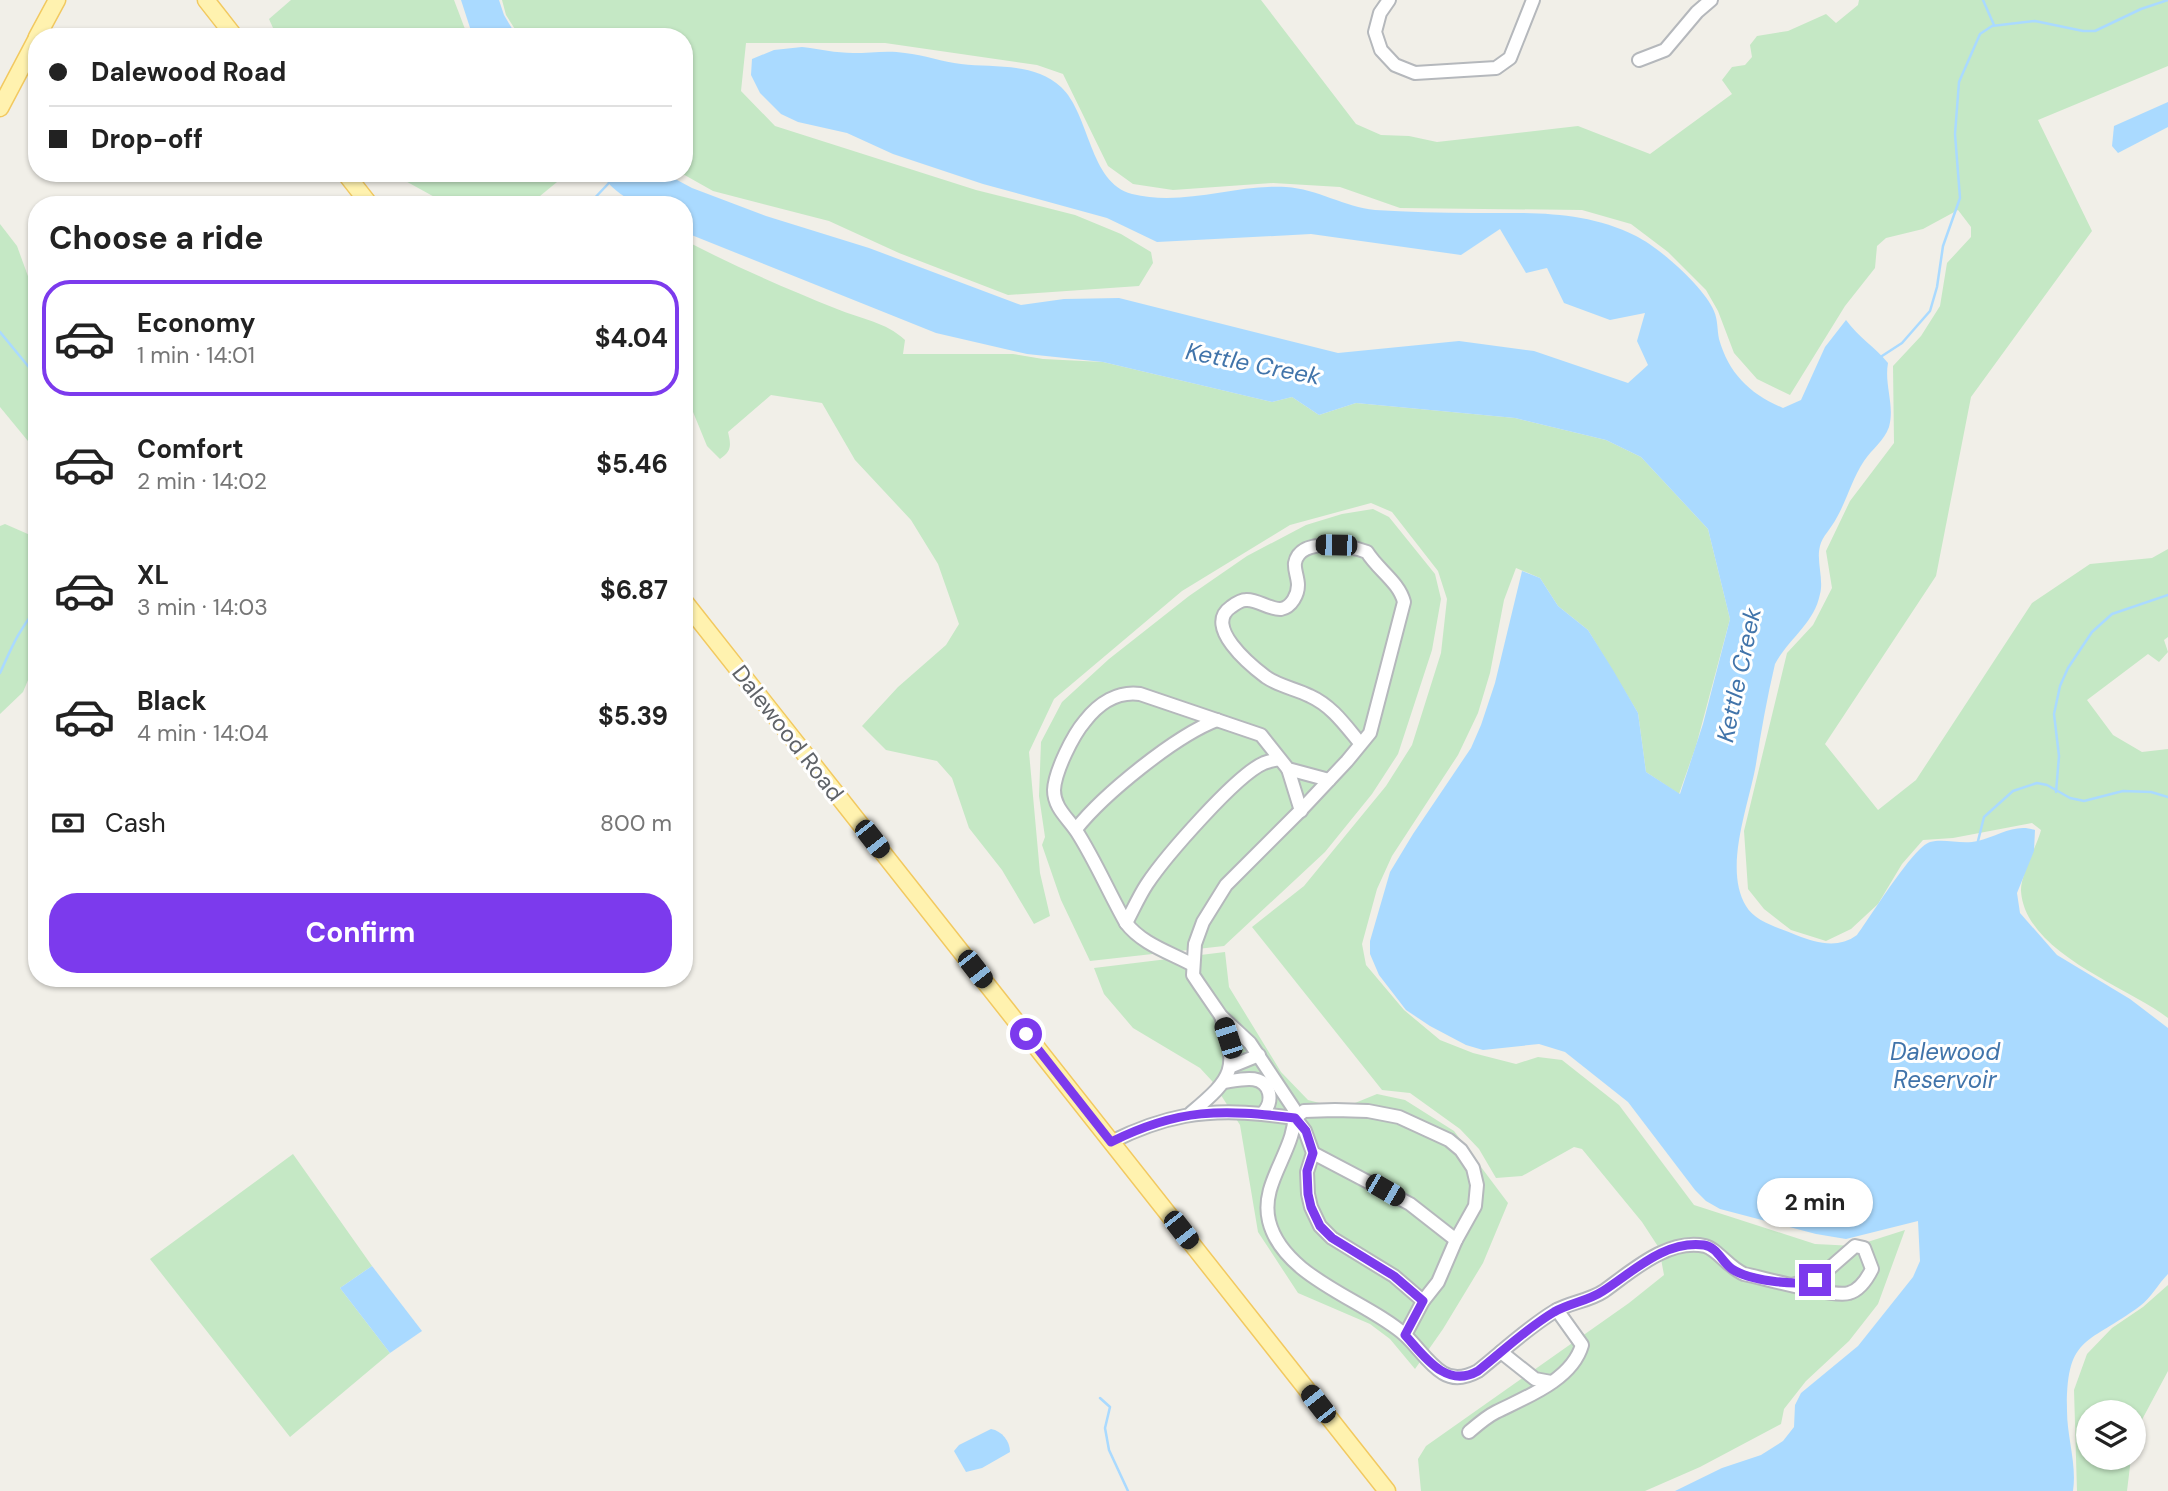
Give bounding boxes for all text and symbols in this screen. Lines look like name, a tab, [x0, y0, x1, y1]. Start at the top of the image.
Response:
text: Dalewood Road	[91, 55, 286, 89]
text: Drop-off	[91, 122, 203, 156]
text: Choose a ride	[49, 217, 264, 259]
text: Economy	[137, 306, 255, 340]
icon: car	[53, 307, 116, 370]
text: $4.04	[595, 321, 668, 355]
water label: Kettle Creek	[1183, 335, 1324, 392]
text: 1 min · 14:01	[137, 340, 255, 370]
text: Comfort	[137, 432, 243, 466]
icon: car	[53, 433, 116, 496]
text: $5.46	[596, 447, 668, 481]
text: 2 min · 14:02	[137, 466, 267, 496]
car	[1315, 534, 1358, 556]
text: XL	[137, 558, 169, 592]
icon: car	[53, 559, 116, 622]
text: $6.87	[600, 573, 668, 607]
text: 3 min · 14:03	[137, 592, 268, 622]
water label: Kettle Creek	[1709, 604, 1768, 745]
street label: Dalewood Road	[726, 659, 850, 807]
text: Black	[137, 684, 207, 718]
icon: car	[53, 685, 116, 748]
text: $5.39	[598, 699, 668, 733]
text: 4 min · 14:04	[137, 718, 269, 748]
icon: cash	[49, 804, 87, 842]
text: Cash	[105, 806, 166, 840]
text: 800 m	[600, 808, 672, 838]
car	[851, 816, 894, 862]
button: Confirm	[49, 893, 672, 973]
car	[954, 946, 997, 992]
car	[1212, 1015, 1245, 1061]
route start	[1010, 1018, 1042, 1050]
water label: Dalewood Reservoir	[1890, 1036, 2001, 1095]
car	[1362, 1170, 1409, 1210]
callout: 2 min	[1757, 1178, 1873, 1228]
text: 2 min	[1785, 1187, 1845, 1217]
car	[1160, 1207, 1203, 1253]
route end	[1799, 1264, 1831, 1296]
car	[1297, 1381, 1340, 1427]
map controls	[2076, 1400, 2146, 1470]
button: layers	[2076, 1400, 2146, 1470]

